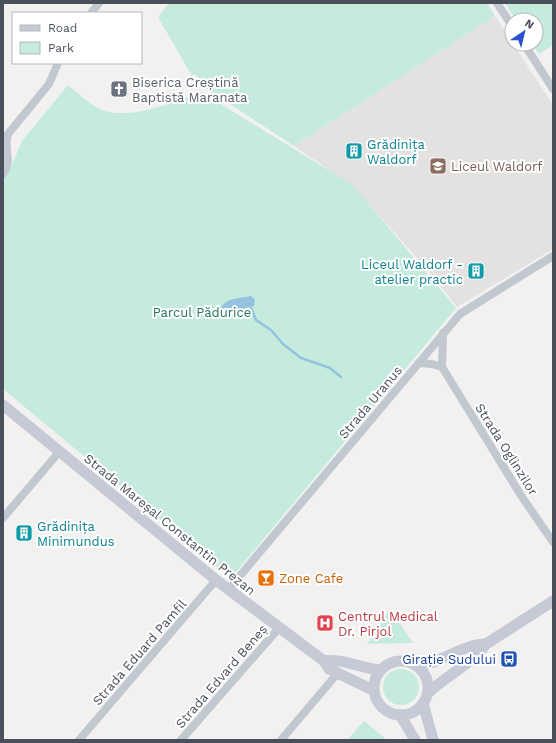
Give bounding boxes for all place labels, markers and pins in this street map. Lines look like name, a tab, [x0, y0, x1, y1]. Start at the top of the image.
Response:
place label: Biserica Creștină Baptistă Maranata	[132, 75, 248, 105]
church icon: Biserica Creștină Baptistă Maranata	[109, 79, 129, 99]
place label: Grădinița Waldorf	[367, 137, 425, 167]
building icon: Grădinița Waldorf	[344, 141, 364, 161]
school or university icon: Liceul Waldorf	[428, 156, 448, 176]
place label: Liceul Waldorf	[451, 159, 542, 174]
place label: Liceul Waldorf - atelier practic	[361, 257, 463, 287]
building icon: Liceul Waldorf - atelier practic	[466, 261, 486, 281]
place label: Grădinița Minimundus	[37, 519, 115, 549]
building icon: Grădinița Minimundus	[14, 523, 34, 543]
bar icon: Zone Cafe	[256, 568, 276, 588]
place label: Zone Cafe	[279, 571, 343, 586]
place label: Centrul Medical Dr. Pirjol	[338, 609, 438, 639]
hospital icon: Centrul Medical Dr. Pirjol	[315, 613, 335, 633]
bus stop icon: Girație Sudului	[499, 649, 519, 669]
place label: Girație Sudului	[402, 652, 496, 668]

